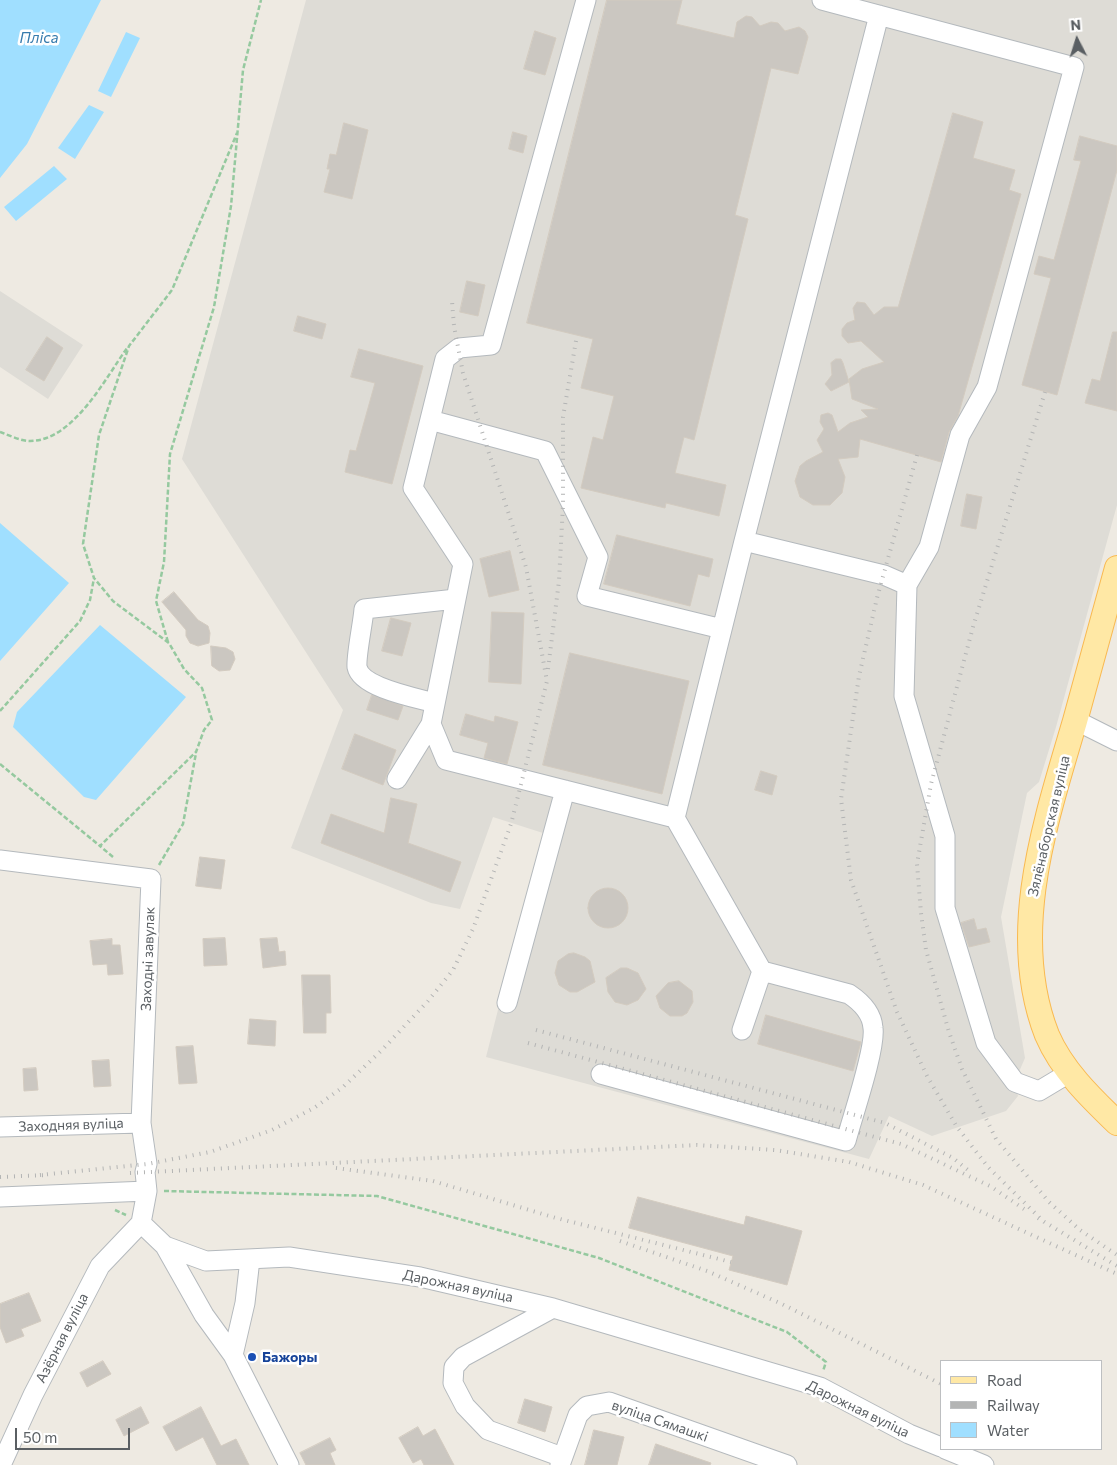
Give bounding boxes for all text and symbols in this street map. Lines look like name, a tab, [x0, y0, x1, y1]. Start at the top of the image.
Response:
north arrow	[1052, 15, 1102, 65]
text: N	[1070, 16, 1082, 33]
water label: Пліса	[20, 29, 58, 47]
street label: Зялёнаборская вуліца	[1025, 754, 1073, 898]
street label: Заходні завулак	[138, 907, 158, 1011]
street label: Заходняя вуліца	[18, 1115, 124, 1135]
street label: Дарожная вуліца	[401, 1266, 515, 1306]
street label: Азёрная вуліца	[32, 1290, 92, 1386]
place label: Бажоры	[262, 1349, 317, 1365]
marker: Бажоры	[246, 1351, 258, 1363]
legend	[940, 1360, 1102, 1450]
text: Road	[987, 1371, 1022, 1389]
street label: Дарожная вуліца	[804, 1377, 912, 1441]
text: Railway	[987, 1396, 1040, 1414]
street label: вуліца Сямашкі	[610, 1397, 710, 1445]
scale bar	[18, 1418, 132, 1450]
text: Water	[987, 1421, 1029, 1439]
text: 50 m	[23, 1428, 57, 1446]

